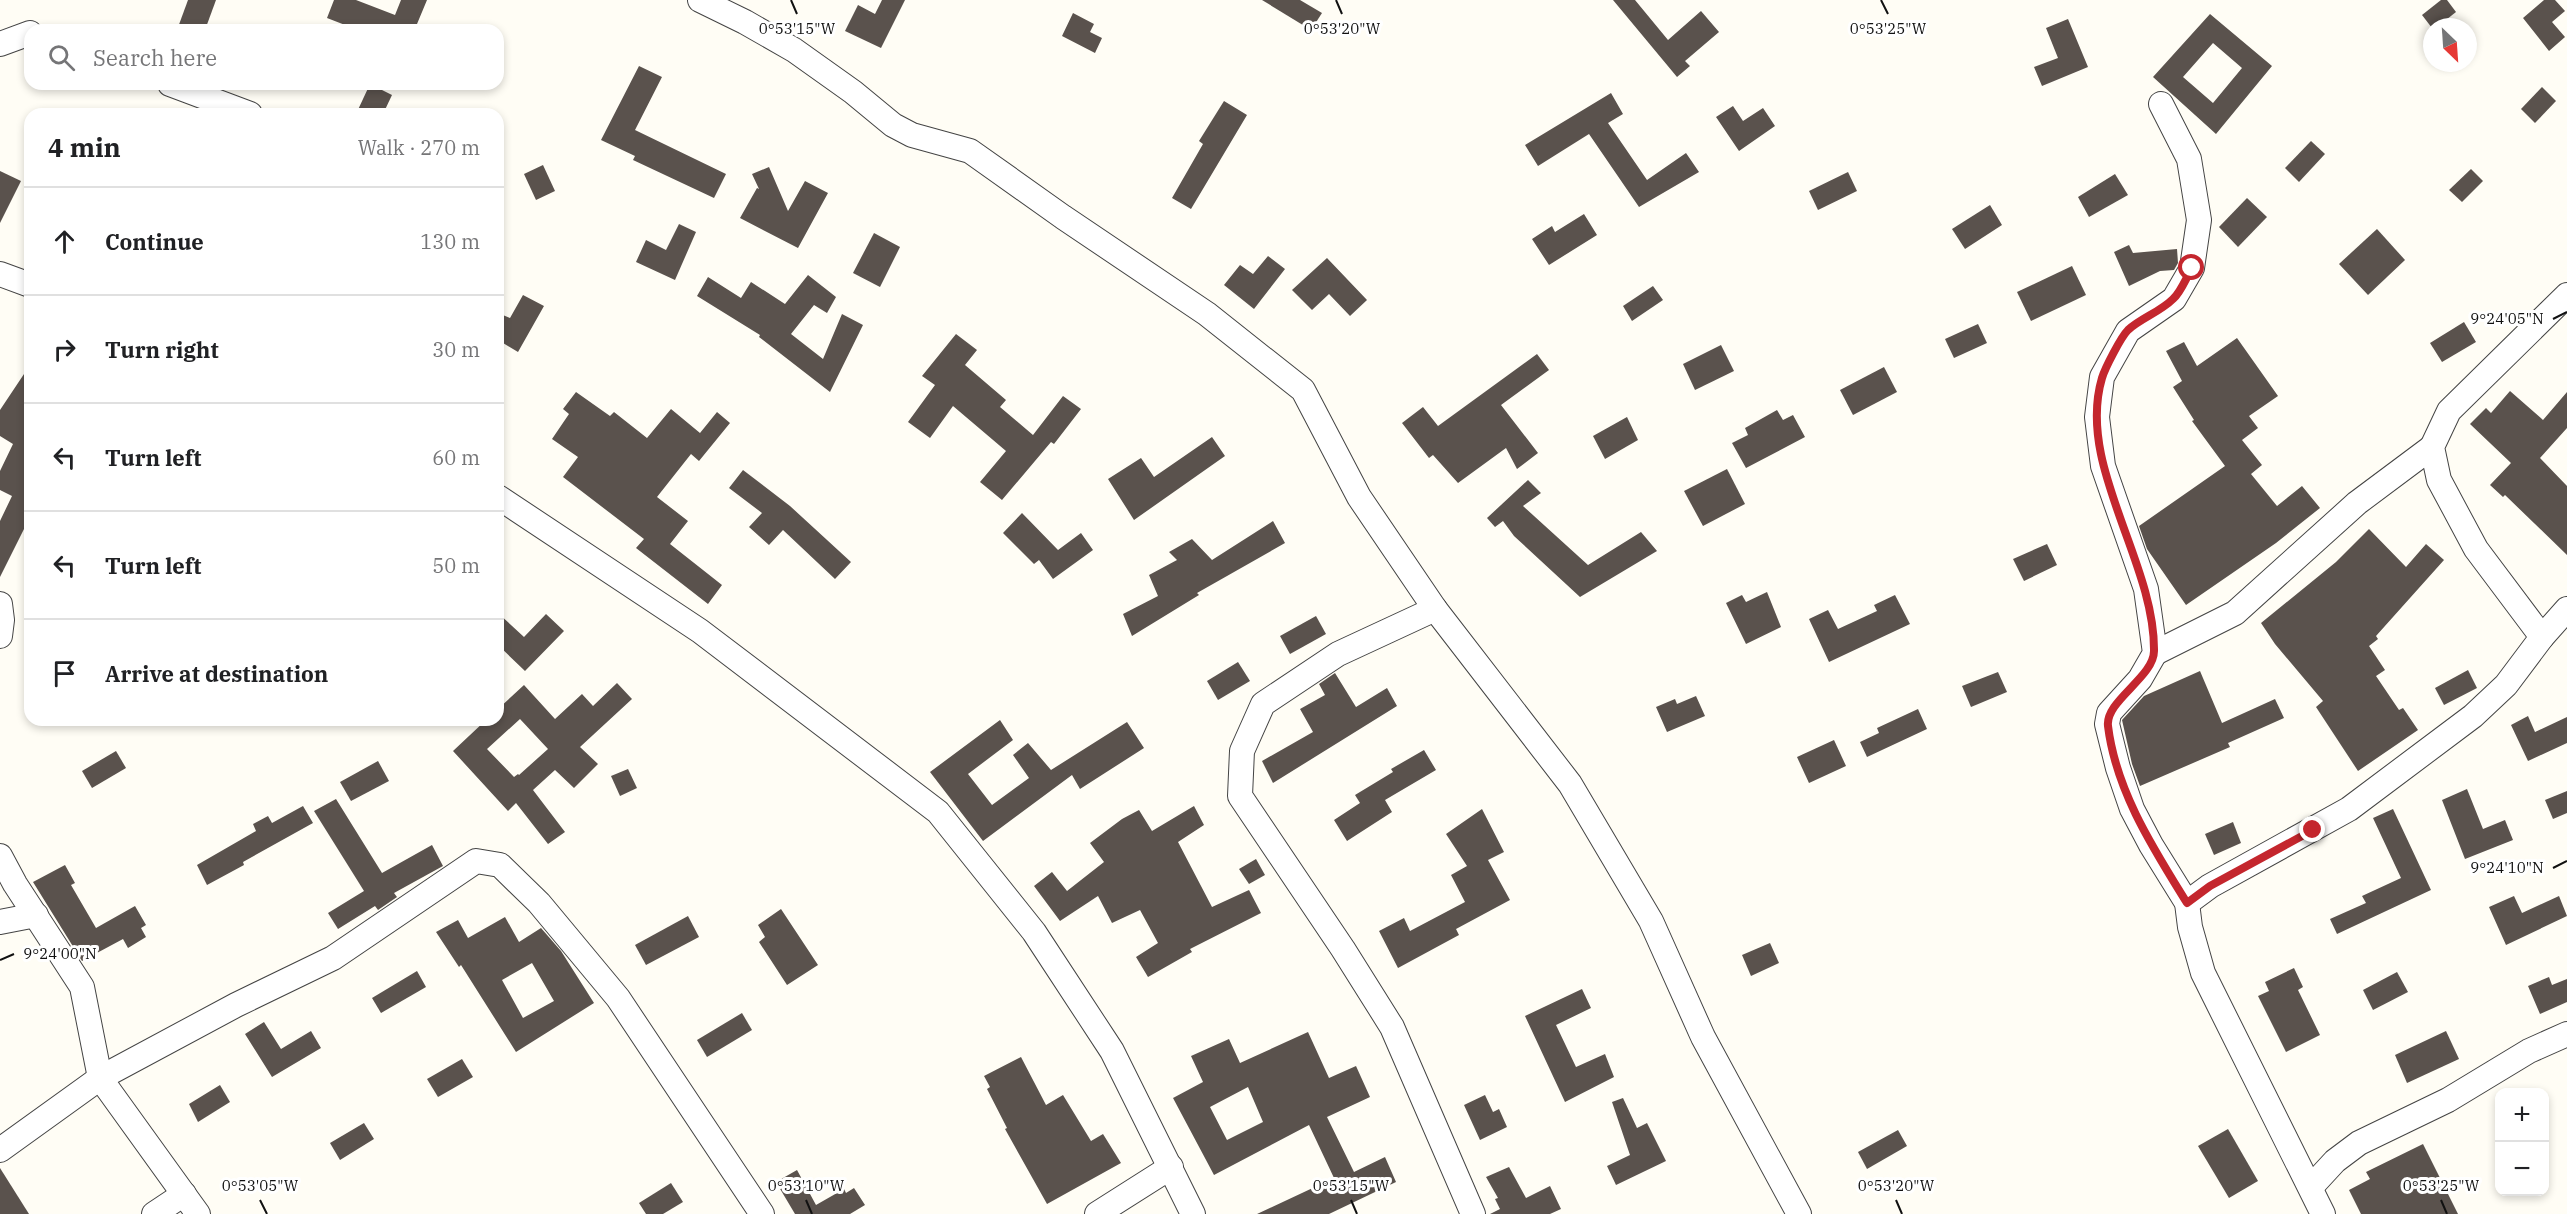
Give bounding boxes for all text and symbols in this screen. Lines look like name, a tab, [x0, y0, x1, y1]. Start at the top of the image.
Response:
north arrow	[2423, 18, 2477, 72]
text: 0°53'15"W	[759, 19, 836, 38]
text: 0°53'20"W	[1304, 19, 1381, 38]
text: 0°53'25"W	[1850, 19, 1927, 38]
search box	[24, 24, 504, 90]
icon: search	[45, 41, 78, 74]
text: Search here	[93, 43, 217, 72]
text: 4 min	[48, 130, 121, 164]
text: Walk · 270 m	[358, 134, 480, 161]
icon: ahead	[48, 225, 81, 258]
text: Continue	[105, 227, 204, 256]
text: 130 m	[420, 228, 480, 255]
route start	[2178, 254, 2204, 280]
text: 9°24'05"N	[2470, 309, 2544, 328]
icon: right	[48, 333, 81, 366]
text: Turn right	[105, 335, 219, 364]
text: 30 m	[432, 336, 480, 363]
icon: left	[48, 441, 81, 474]
text: Turn left	[105, 443, 201, 472]
text: 60 m	[432, 444, 480, 471]
icon: left	[48, 549, 81, 582]
text: Turn left	[105, 551, 201, 580]
text: 50 m	[432, 552, 480, 579]
icon: arrive	[48, 657, 81, 690]
text: Arrive at destination	[105, 659, 328, 688]
route end	[2299, 816, 2325, 842]
text: 9°24'10"N	[2470, 858, 2544, 877]
text: 9°24'00"N	[23, 944, 97, 963]
map controls	[2495, 1088, 2549, 1196]
button: +	[2495, 1088, 2549, 1142]
button: −	[2495, 1142, 2549, 1196]
text: 0°53'05"W	[222, 1176, 299, 1195]
text: 0°53'10"W	[768, 1176, 845, 1195]
text: 0°53'15"W	[1313, 1176, 1390, 1195]
text: 0°53'20"W	[1858, 1176, 1935, 1195]
text: 0°53'25"W	[2403, 1176, 2480, 1195]

